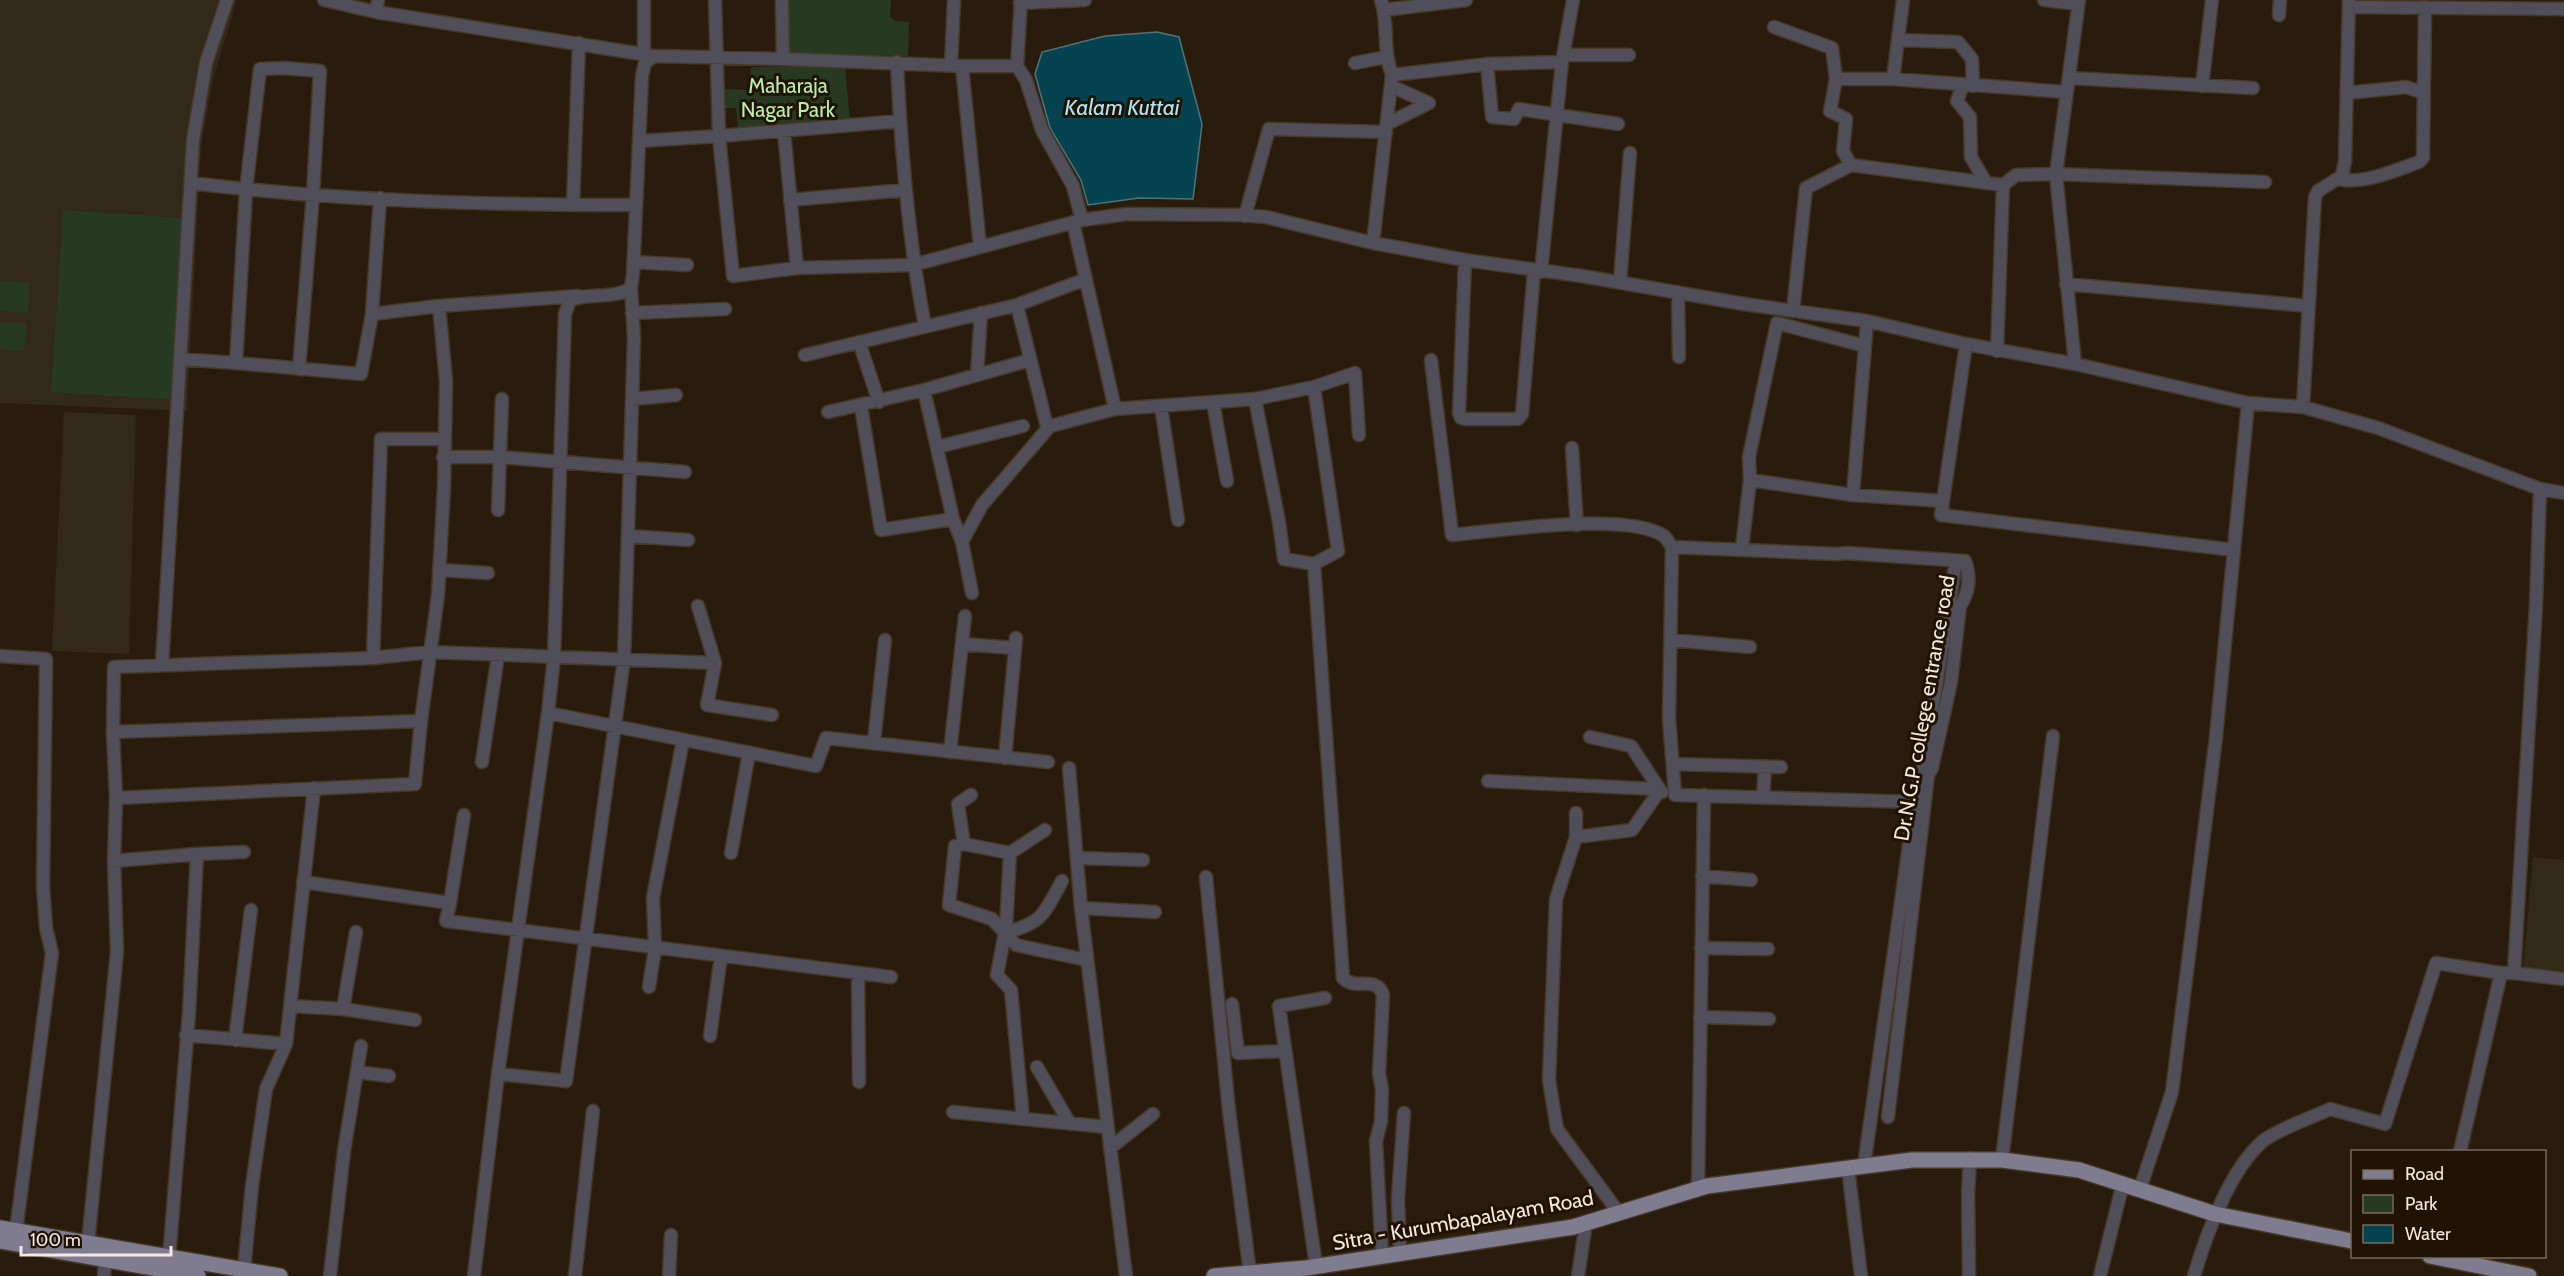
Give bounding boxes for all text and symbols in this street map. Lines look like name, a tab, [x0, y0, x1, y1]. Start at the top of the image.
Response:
park label: Maharaja Nagar Park	[741, 73, 836, 122]
water label: Kalam Kuttai	[1065, 94, 1180, 121]
street label: Dr.N.G.P college entrance road	[1888, 573, 1960, 843]
legend	[2351, 1150, 2546, 1258]
text: Road	[2405, 1163, 2444, 1185]
street label: Sitra - Kurumbapalayam Road	[1331, 1185, 1595, 1255]
text: Park	[2405, 1193, 2438, 1215]
scale bar	[21, 1219, 171, 1257]
text: Water	[2405, 1223, 2451, 1245]
text: 100 m	[30, 1229, 81, 1251]

